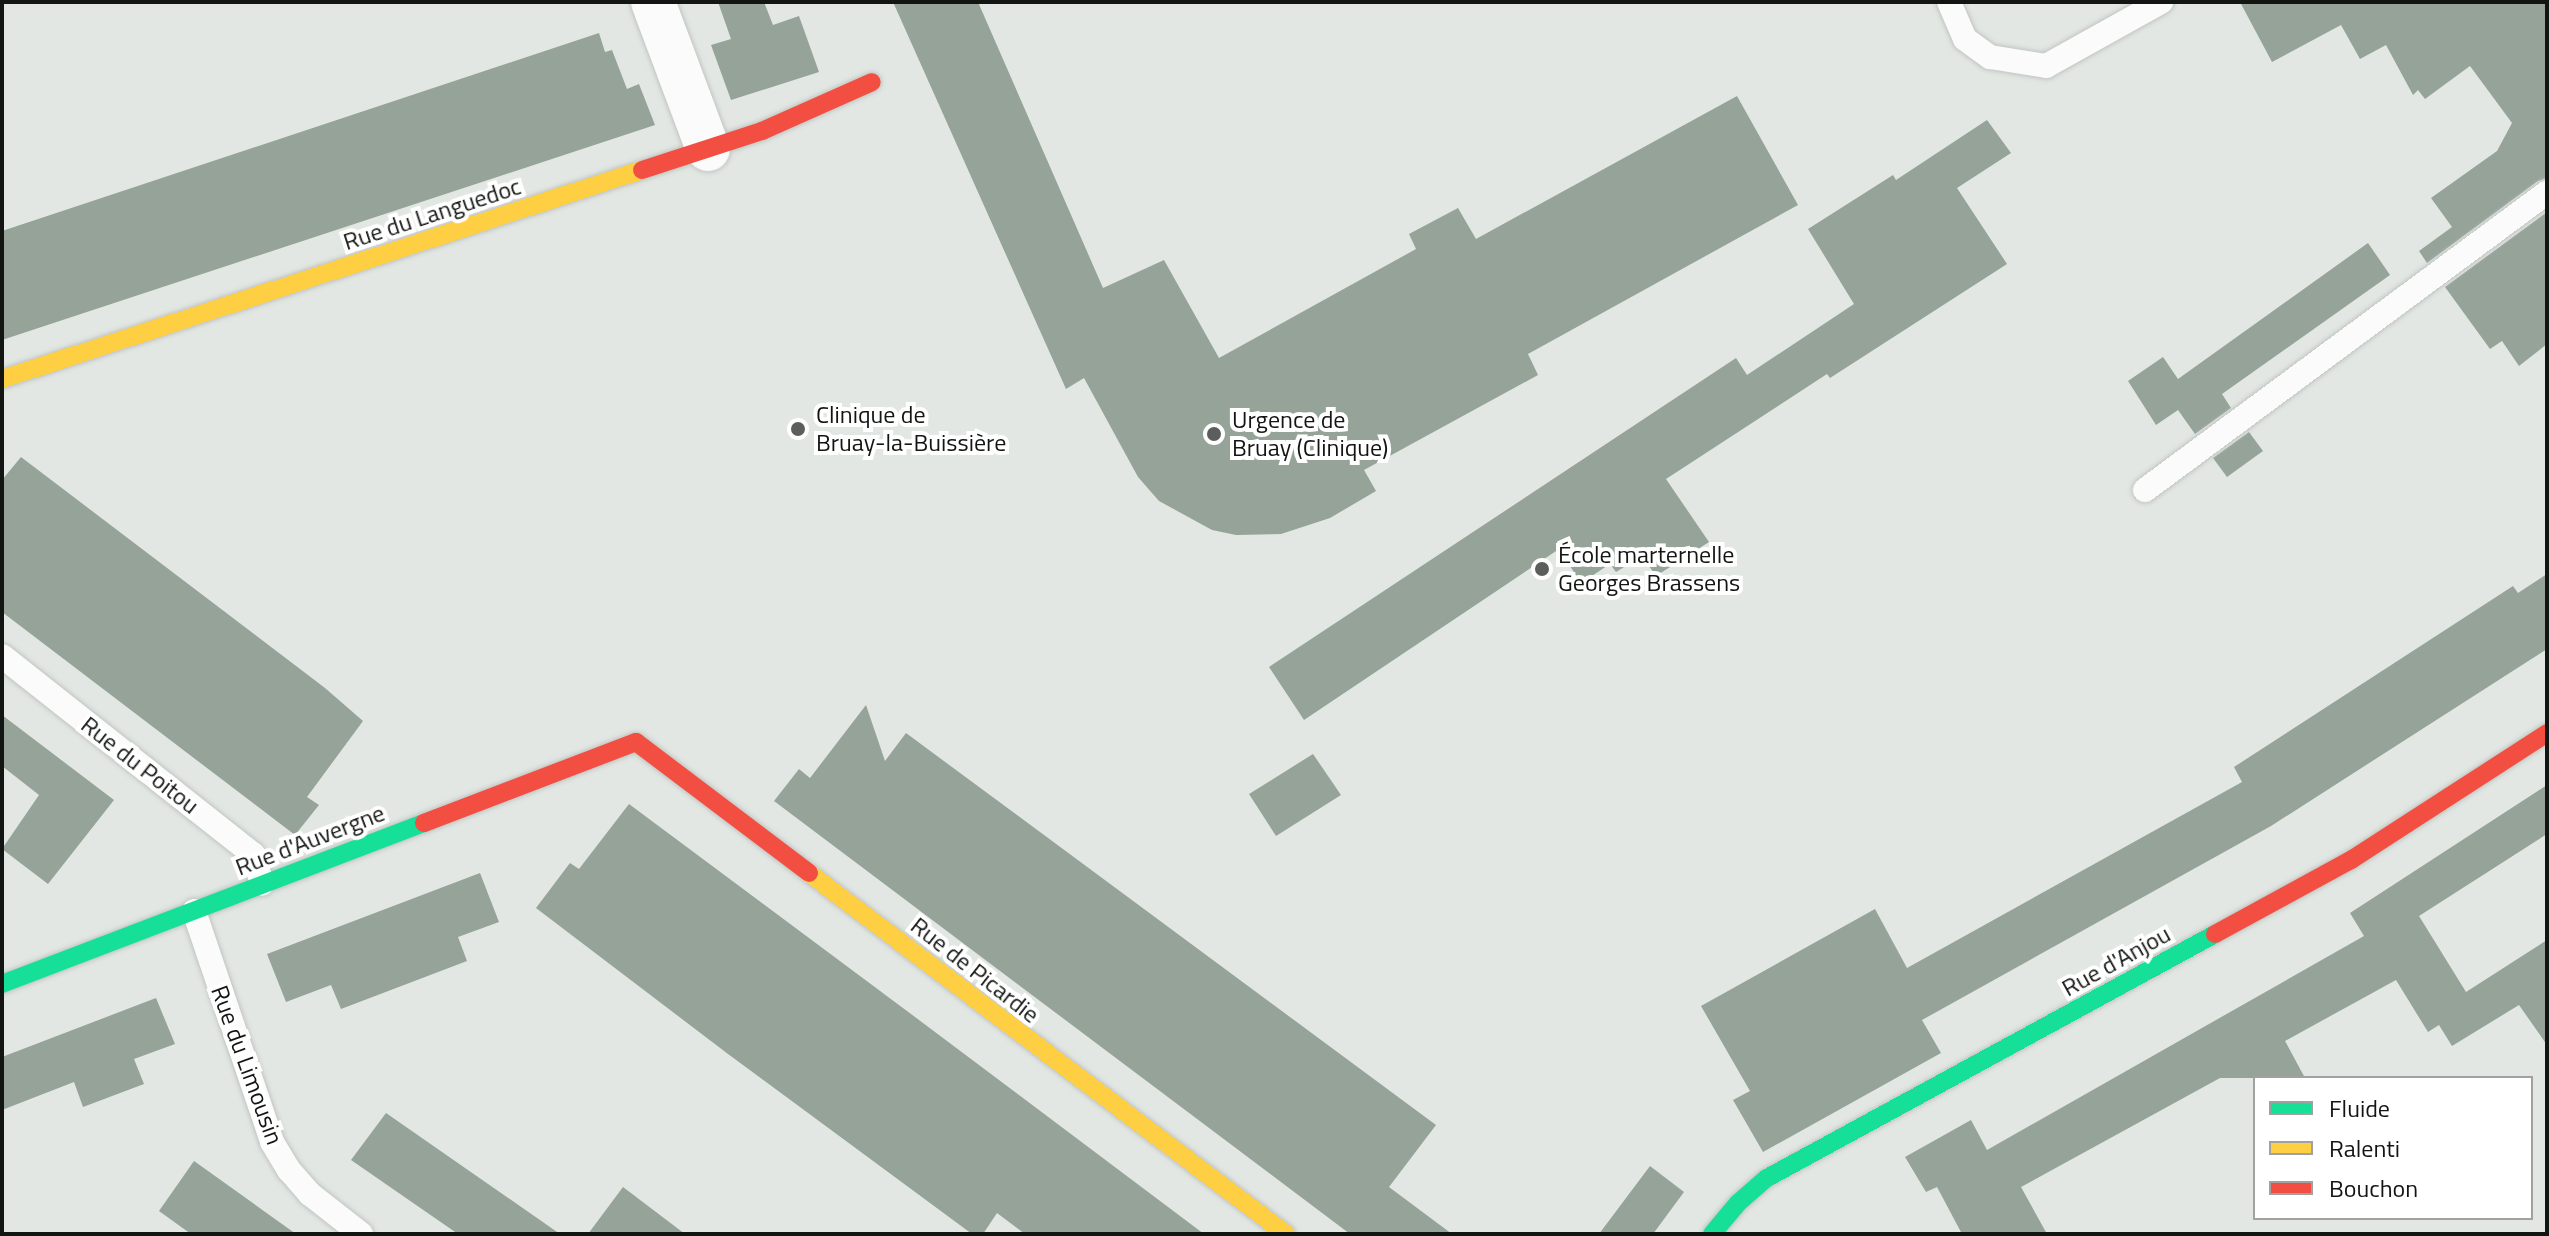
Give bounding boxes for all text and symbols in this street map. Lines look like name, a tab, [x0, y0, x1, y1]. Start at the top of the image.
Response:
street label: Rue du Languedoc	[340, 172, 524, 256]
place label: Clinique de Bruay-la-Buissière	[816, 401, 1006, 457]
place label: Urgence de Bruay (Clinique)	[1232, 406, 1388, 462]
marker: Clinique de Bruay-la-Buissière	[787, 418, 809, 440]
marker: Urgence de Bruay (Clinique)	[1203, 423, 1225, 445]
place label: École marternelle Georges Brassens	[1558, 541, 1740, 597]
marker: École marternelle Georges Brassens	[1533, 560, 1551, 578]
street label: Rue du Poitou	[75, 710, 205, 820]
street label: Rue d'Auvergne	[231, 798, 389, 882]
street label: Rue de Picardie	[905, 911, 1045, 1029]
street label: Rue d'Anjou	[2057, 919, 2175, 1003]
street label: Rue du Limousin	[205, 982, 289, 1148]
legend	[2253, 1076, 2533, 1220]
text: Fluide	[2329, 1090, 2390, 1126]
text: Ralenti	[2329, 1130, 2400, 1166]
text: Bouchon	[2329, 1170, 2418, 1206]

